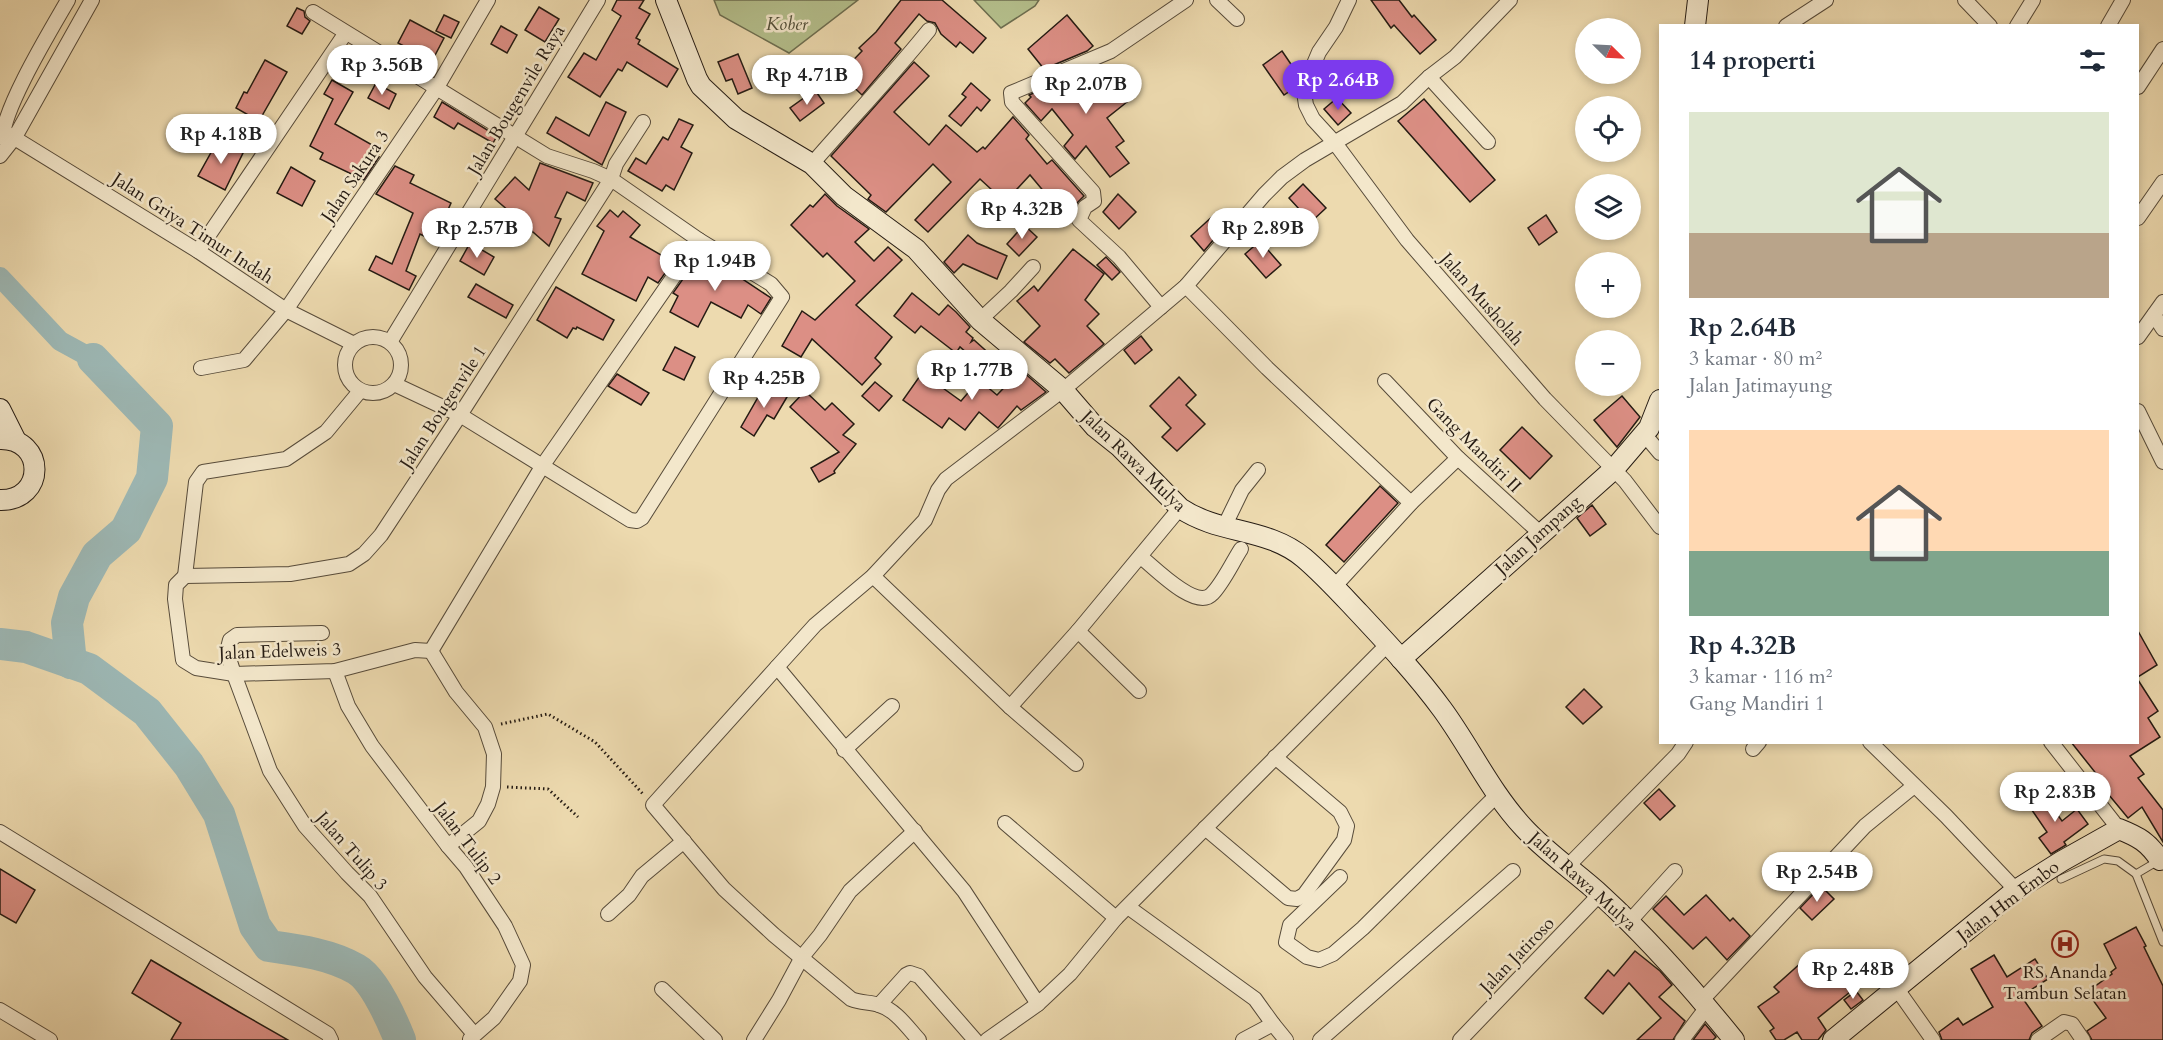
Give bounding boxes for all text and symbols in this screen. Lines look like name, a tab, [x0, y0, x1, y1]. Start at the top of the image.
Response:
park label: Kober	[766, 12, 809, 37]
north arrow	[1575, 18, 1641, 84]
map controls	[1575, 18, 1641, 396]
street label: Jalan Bougenvile Raya	[460, 20, 571, 183]
text: 14 properti	[1689, 43, 1816, 78]
icon: filters	[2076, 44, 2109, 77]
pin: Rp 3.56B	[320, 45, 444, 96]
text: Rp 3.56B	[341, 51, 423, 78]
pin: Rp 4.71B	[745, 55, 869, 106]
pin: Rp 2.64B	[1276, 60, 1400, 111]
text: Rp 4.71B	[766, 61, 848, 88]
pin: Rp 2.07B	[1024, 64, 1148, 115]
text: Rp 2.64B	[1297, 66, 1379, 93]
text: Rp 2.07B	[1045, 70, 1127, 97]
button: locate	[1575, 96, 1641, 162]
pin: Rp 4.18B	[159, 114, 283, 165]
text: Rp 4.18B	[180, 120, 262, 147]
street label: Jalan Sakura 3	[314, 125, 395, 230]
icon: home	[1845, 151, 1953, 259]
street label: Jalan Griya Timur Indah	[105, 165, 278, 290]
button: layers	[1575, 174, 1641, 240]
pin: Rp 4.32B	[960, 189, 1084, 240]
text: Rp 4.32B	[981, 195, 1063, 222]
pin: Rp 2.57B	[415, 208, 539, 259]
pin: Rp 2.89B	[1201, 208, 1325, 259]
text: Rp 2.57B	[436, 214, 518, 241]
text: Rp 2.89B	[1222, 214, 1304, 241]
pin: Rp 1.94B	[653, 241, 777, 292]
street label: Jalan Musholah	[1432, 245, 1529, 351]
text: Rp 1.94B	[674, 247, 756, 274]
button: +	[1575, 252, 1641, 318]
text: Rp 2.64B	[1689, 310, 1796, 345]
button: −	[1575, 330, 1641, 396]
street label: Jalan Bougenvile 1	[392, 341, 493, 476]
text: 3 kamar · 80 m²	[1689, 345, 1822, 372]
pin: Rp 1.77B	[910, 350, 1034, 401]
text: Rp 1.77B	[931, 356, 1013, 383]
pin: Rp 4.25B	[702, 358, 826, 409]
text: Rp 4.25B	[723, 364, 805, 391]
text: Jalan Jatimayung	[1689, 372, 1832, 399]
street label: Gang Mandiri II	[1420, 392, 1527, 499]
street label: Jalan Rawa Mulya	[1073, 403, 1192, 518]
icon: home	[1845, 469, 1953, 577]
street label: Jalan Jampang	[1488, 489, 1588, 583]
text: Rp 4.32B	[1689, 628, 1796, 663]
street label: Jalan Edelweis 3	[215, 637, 342, 666]
text: 3 kamar · 116 m²	[1689, 663, 1832, 690]
text: Gang Mandiri 1	[1689, 690, 1825, 717]
pin: Rp 2.83B	[1993, 772, 2117, 823]
text: Rp 2.83B	[2014, 778, 2096, 805]
street label: Jalan Tulip 2	[426, 794, 507, 890]
street label: Jalan Tulip 3	[308, 804, 393, 896]
street label: Jalan Rawa Mulya	[1521, 824, 1642, 937]
pin: Rp 2.54B	[1755, 852, 1879, 903]
street label: Jalan Hm Embo	[1950, 855, 2065, 950]
text: Rp 2.54B	[1776, 858, 1858, 885]
street label: Jalan Jatiroso	[1472, 911, 1561, 1001]
hospital icon: RS Ananda Tambun Selatan	[2050, 929, 2080, 959]
pin: Rp 2.48B	[1791, 949, 1915, 1000]
text: Rp 2.48B	[1812, 955, 1894, 982]
place label: RS Ananda Tambun Selatan	[2003, 960, 2128, 1006]

